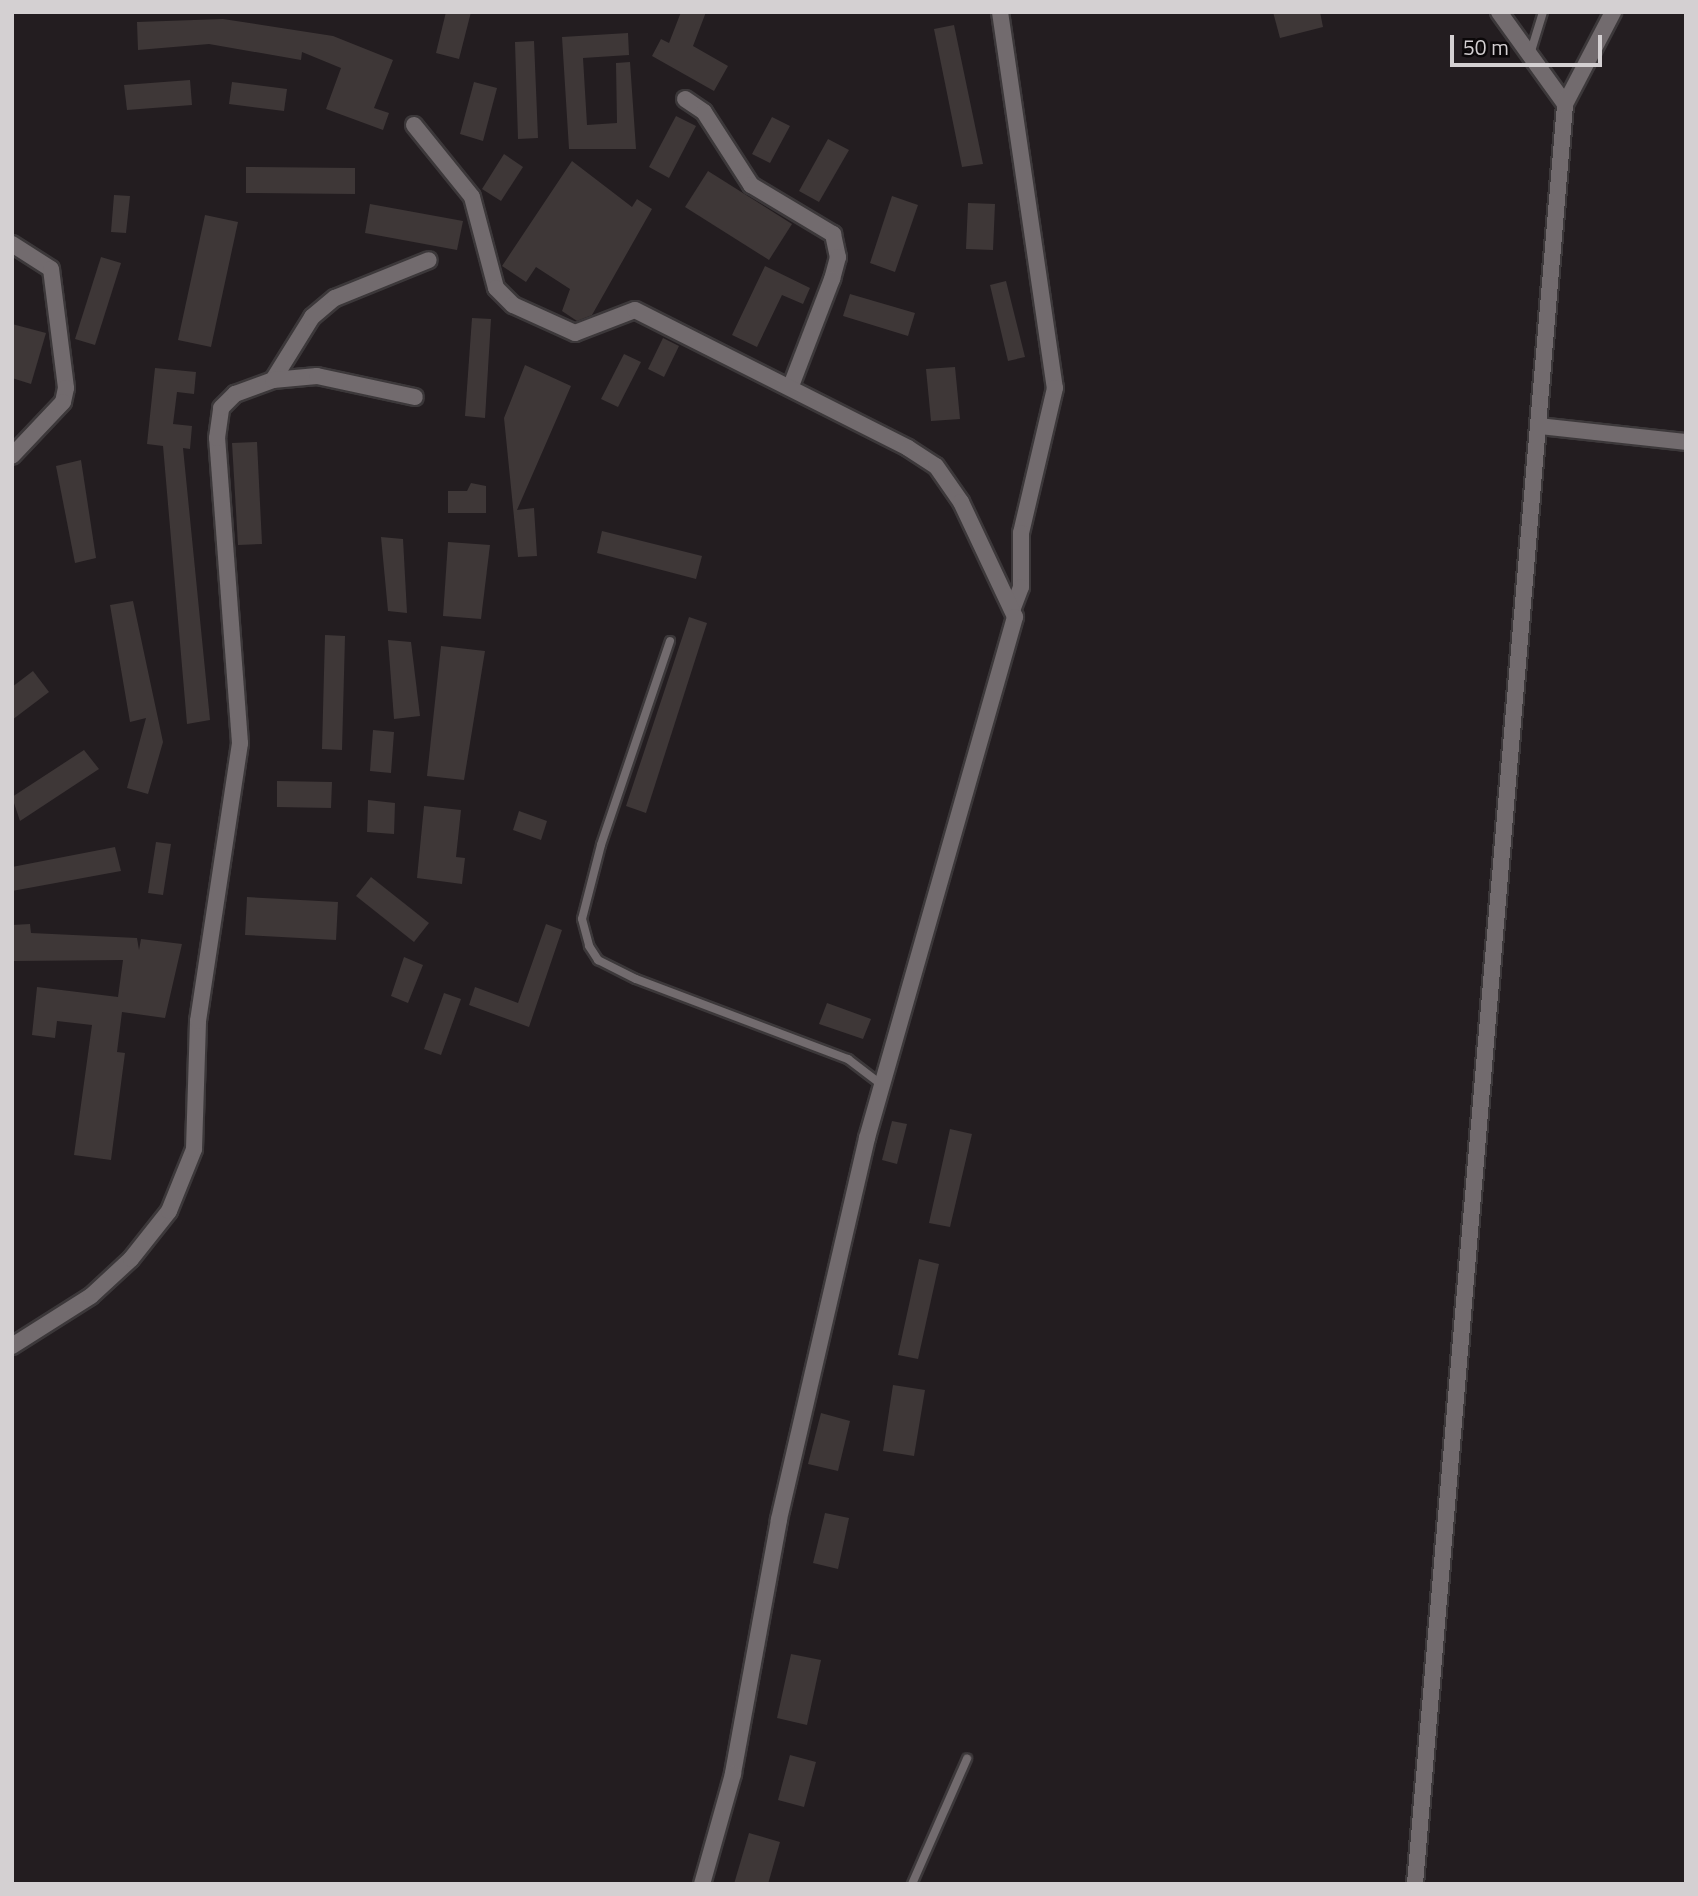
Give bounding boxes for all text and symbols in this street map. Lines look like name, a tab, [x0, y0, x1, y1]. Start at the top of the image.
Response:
scale bar	[1453, 21, 1605, 65]
text: 50 m	[1463, 31, 1509, 63]

